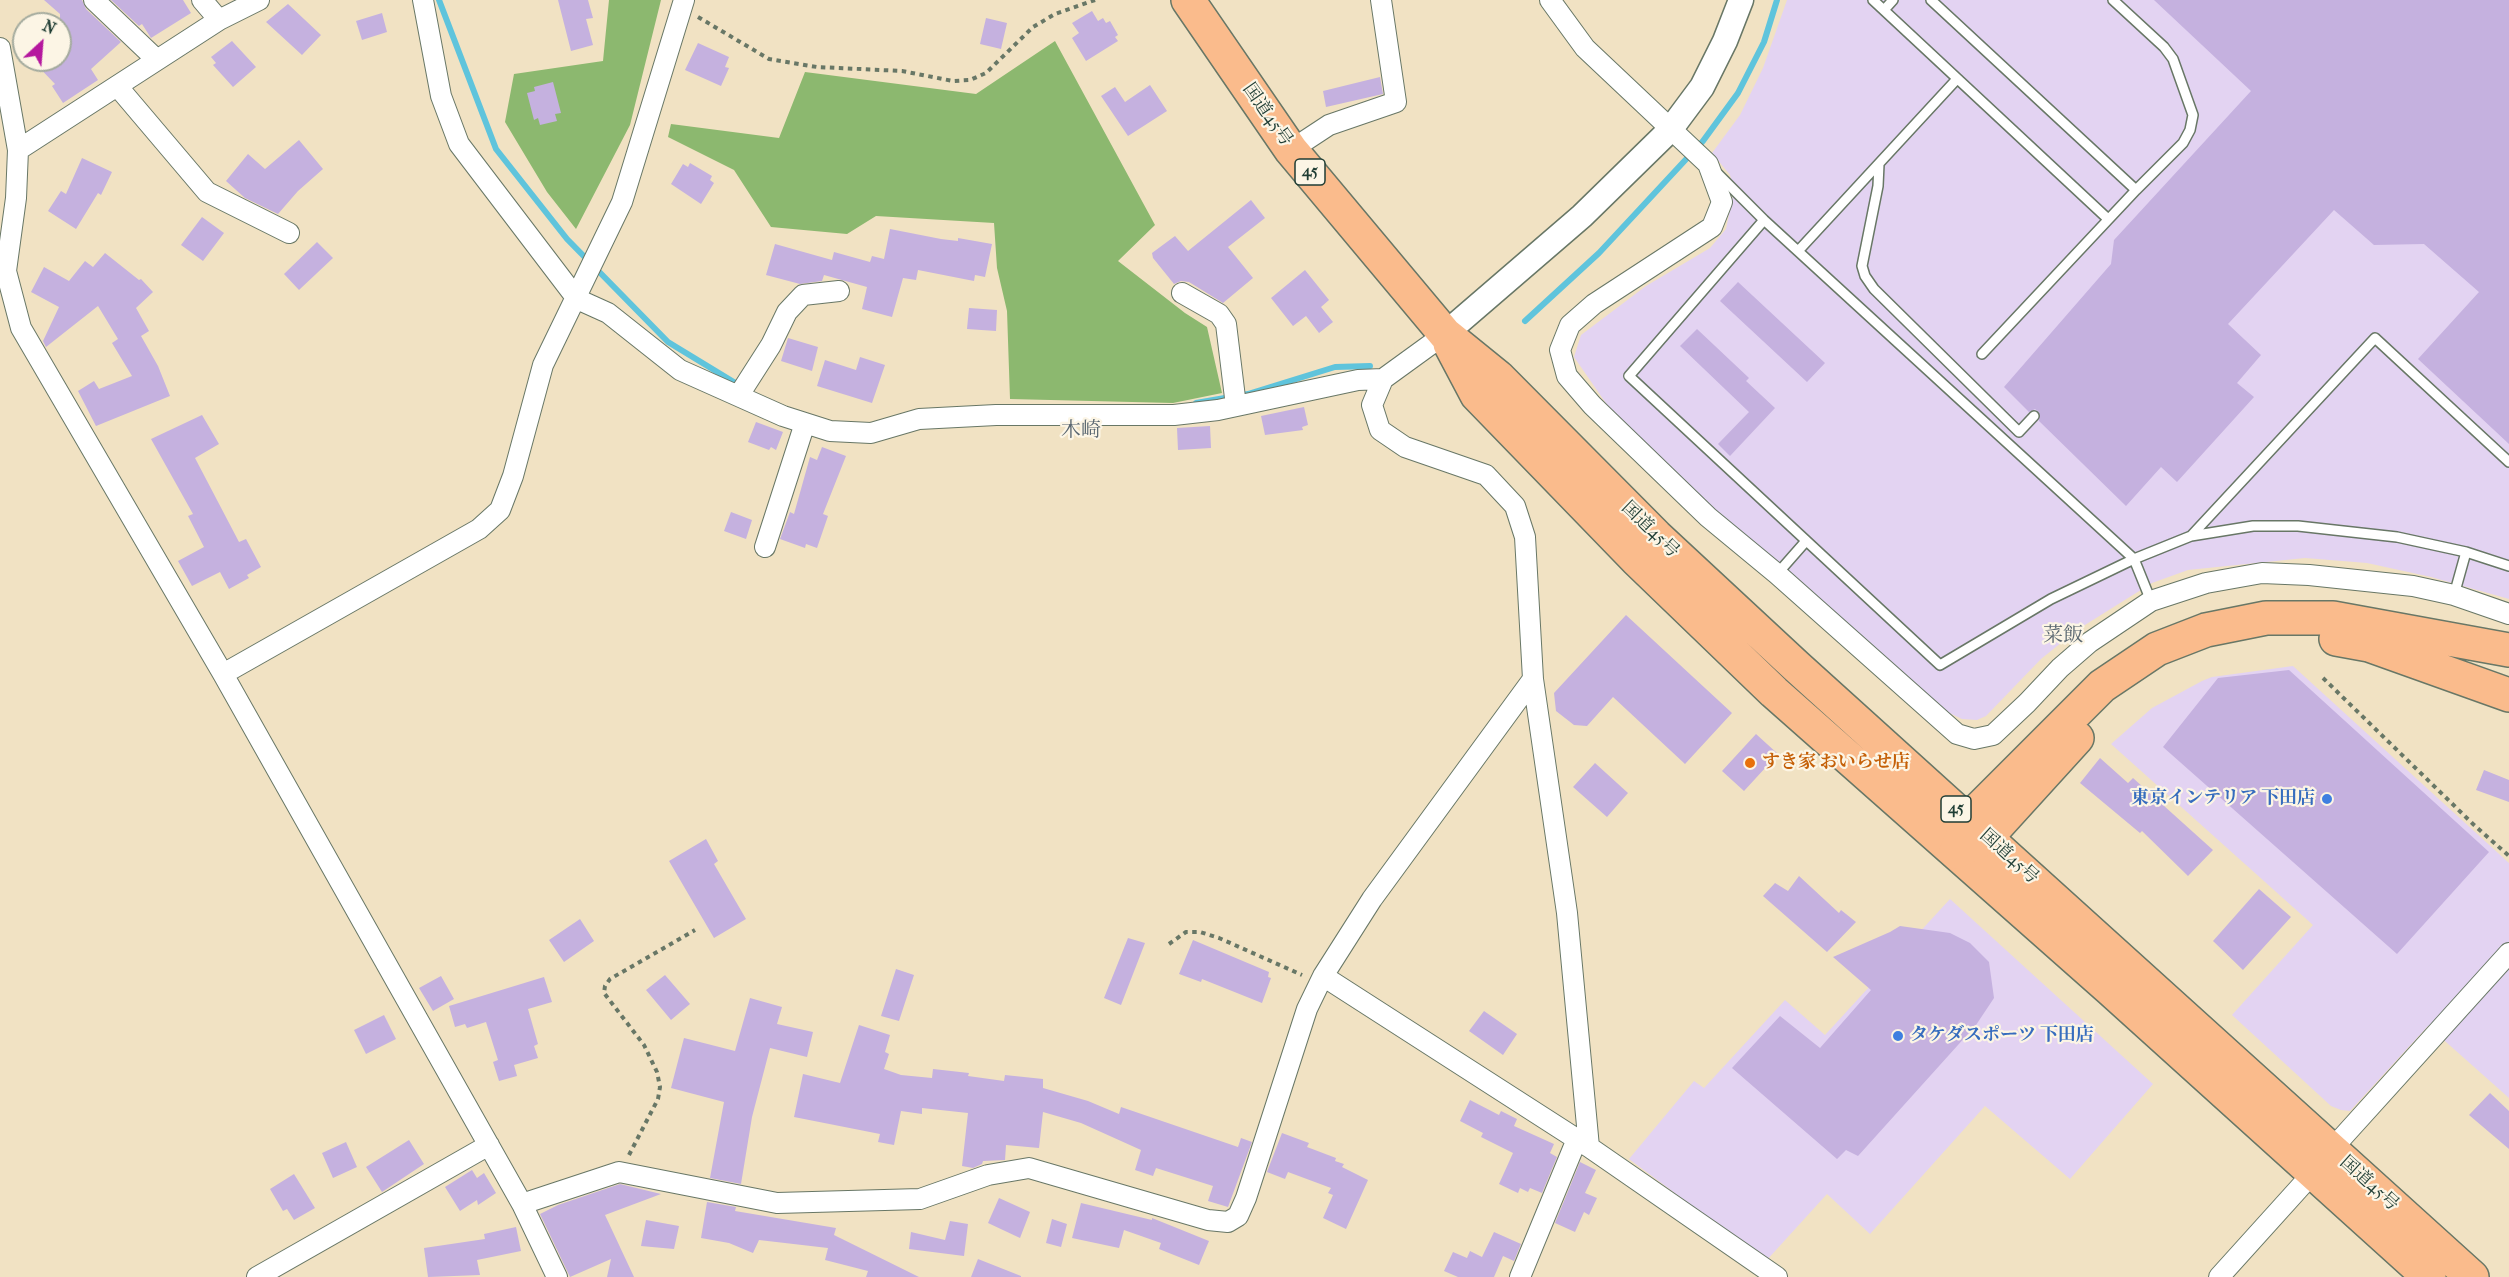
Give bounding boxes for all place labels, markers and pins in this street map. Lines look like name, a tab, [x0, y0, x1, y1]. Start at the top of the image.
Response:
place label: すき家 おいらせ店	[1762, 752, 1910, 774]
marker: すき家 おいらせ店	[1743, 756, 1757, 770]
place label: 東京インテリア 下田店	[2131, 788, 2315, 810]
marker: 東京インテリア 下田店	[2320, 792, 2334, 806]
place label: タケダスポーツ 下田店	[1910, 1025, 2094, 1047]
marker: タケダスポーツ 下田店	[1891, 1029, 1905, 1043]

